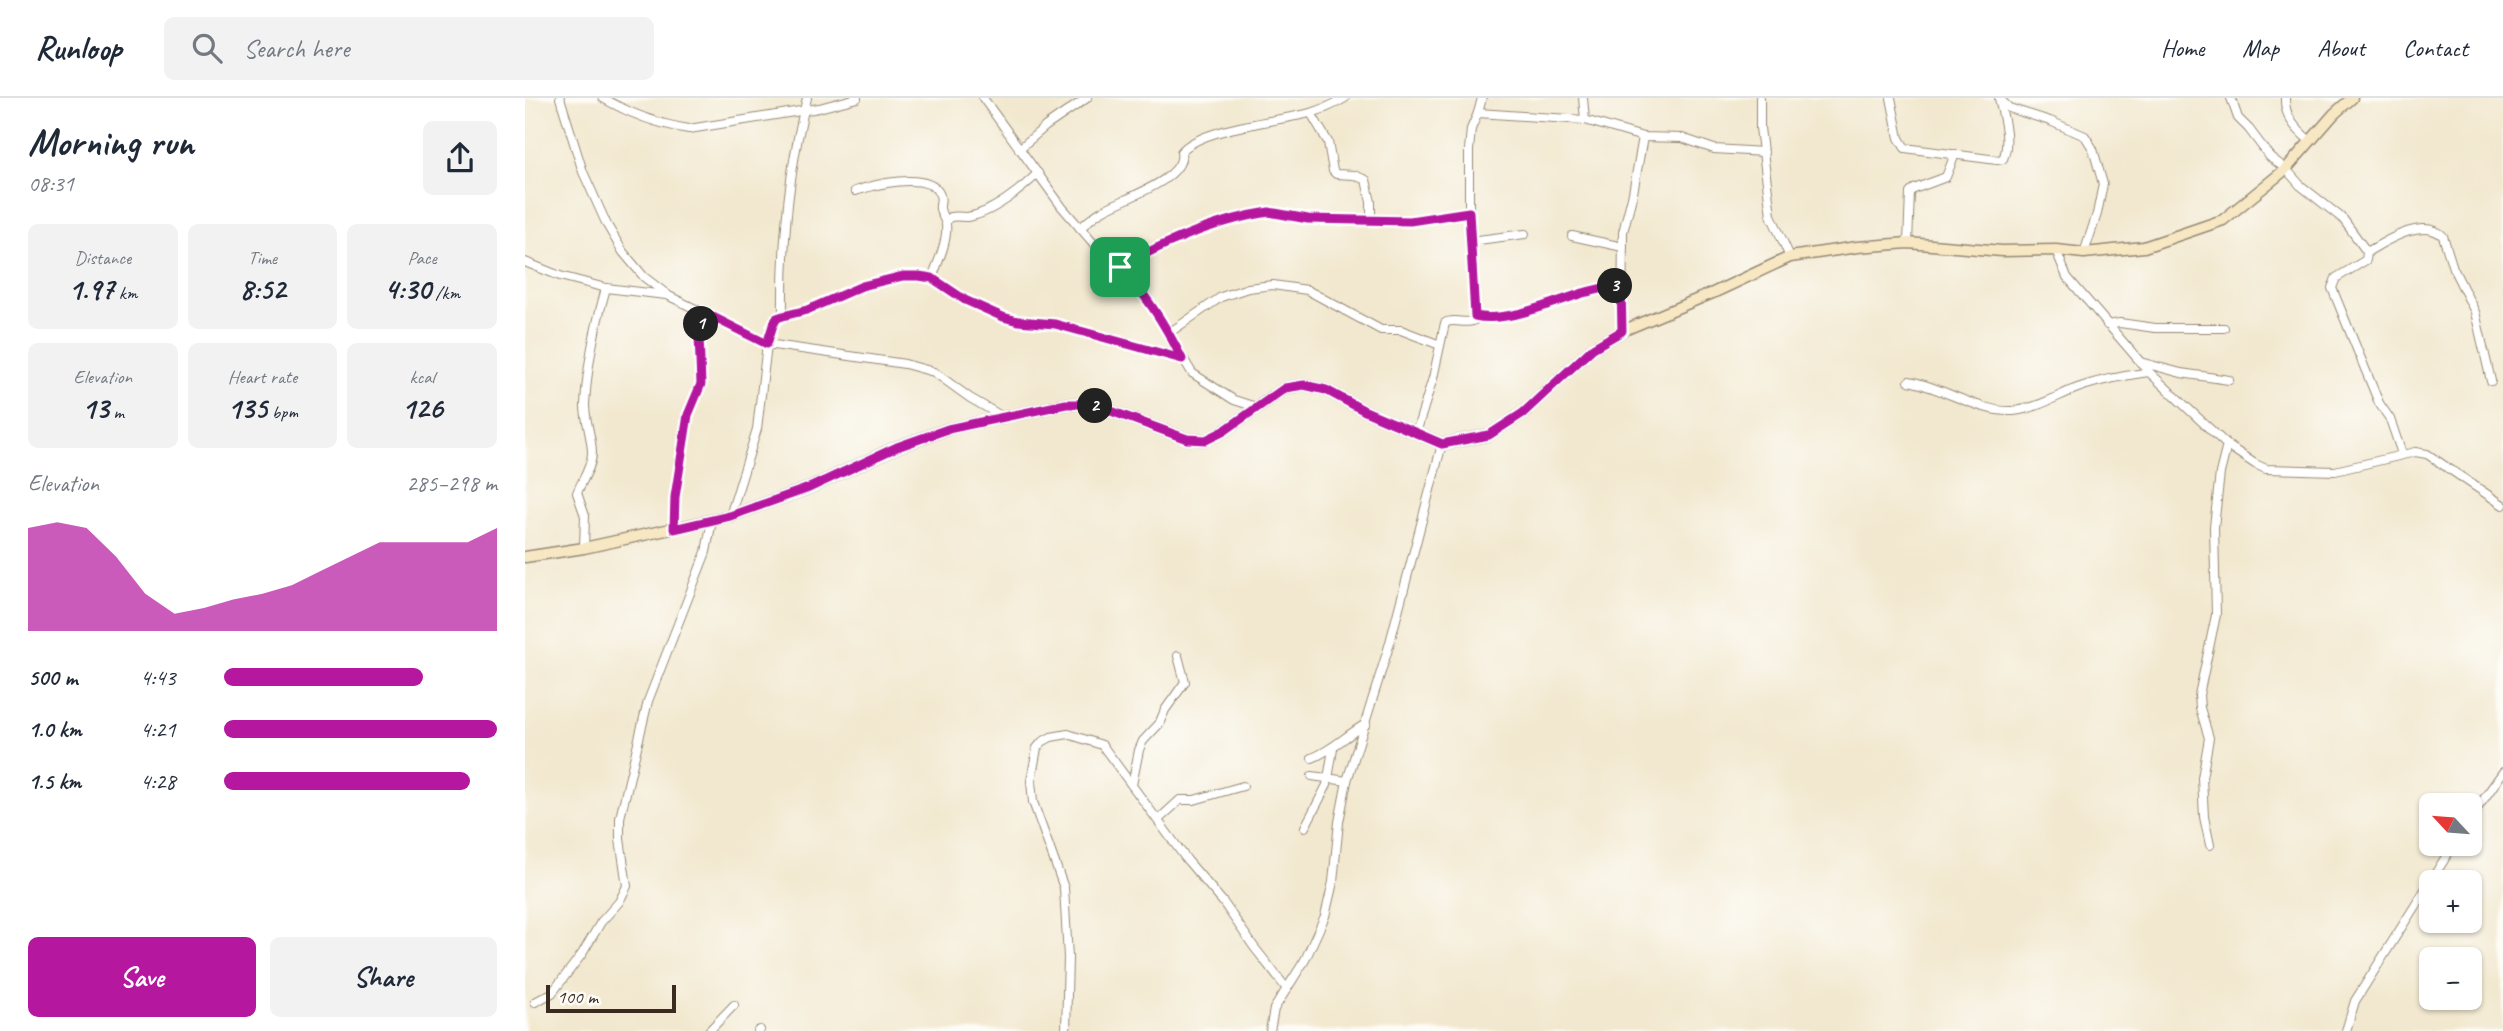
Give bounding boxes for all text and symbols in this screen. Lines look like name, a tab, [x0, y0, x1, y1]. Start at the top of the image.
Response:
search box	[164, 17, 654, 80]
text: Runloop	[35, 27, 122, 69]
icon: search	[188, 29, 226, 67]
text: Search here	[244, 32, 349, 65]
text: Home	[2161, 33, 2204, 63]
text: Map	[2242, 33, 2279, 63]
text: About	[2317, 33, 2365, 63]
text: Contact	[2403, 33, 2468, 63]
text: Morning run	[28, 119, 194, 166]
button: share	[423, 121, 497, 195]
text: 08:31	[28, 169, 74, 198]
pin	[1090, 237, 1150, 297]
text: Distance	[74, 246, 131, 270]
text: Time	[248, 246, 277, 270]
text: Pace	[408, 246, 437, 270]
icon: arrive	[1101, 248, 1139, 286]
pin: 3	[1597, 268, 1633, 304]
text: 1.97	[68, 270, 114, 308]
text: 8:52	[240, 270, 285, 308]
text: 4:30	[384, 270, 431, 308]
text: 3	[1610, 273, 1619, 297]
text: km	[114, 281, 137, 305]
text: /km	[431, 281, 460, 305]
pin: 1	[683, 306, 719, 342]
text: 1	[696, 311, 705, 335]
text: Elevation	[74, 365, 132, 389]
text: Heart rate	[228, 365, 297, 389]
text: kcal	[410, 365, 435, 389]
pin: 2	[1077, 388, 1113, 424]
text: 13	[82, 389, 109, 427]
text: 135	[227, 389, 267, 427]
text: 126	[402, 389, 443, 427]
text: 2	[1090, 393, 1099, 417]
text: m	[109, 400, 124, 424]
text: bpm	[267, 400, 298, 424]
text: Elevation	[28, 469, 99, 498]
text: 285–298 m	[406, 469, 497, 498]
text: 500 m	[28, 663, 77, 692]
text: 4:43	[140, 663, 176, 692]
text: 1.0 km	[28, 715, 82, 744]
text: 4:21	[140, 715, 176, 744]
text: 1.5 km	[28, 767, 81, 796]
text: 4:28	[140, 767, 176, 796]
north arrow	[2419, 793, 2481, 856]
map controls	[2419, 793, 2482, 1010]
button: +	[2419, 870, 2482, 933]
button: Save	[28, 937, 256, 1017]
button: Share	[270, 937, 497, 1017]
button: −	[2419, 947, 2482, 1010]
scale bar	[546, 982, 675, 1014]
text: 100 m	[557, 985, 598, 1009]

